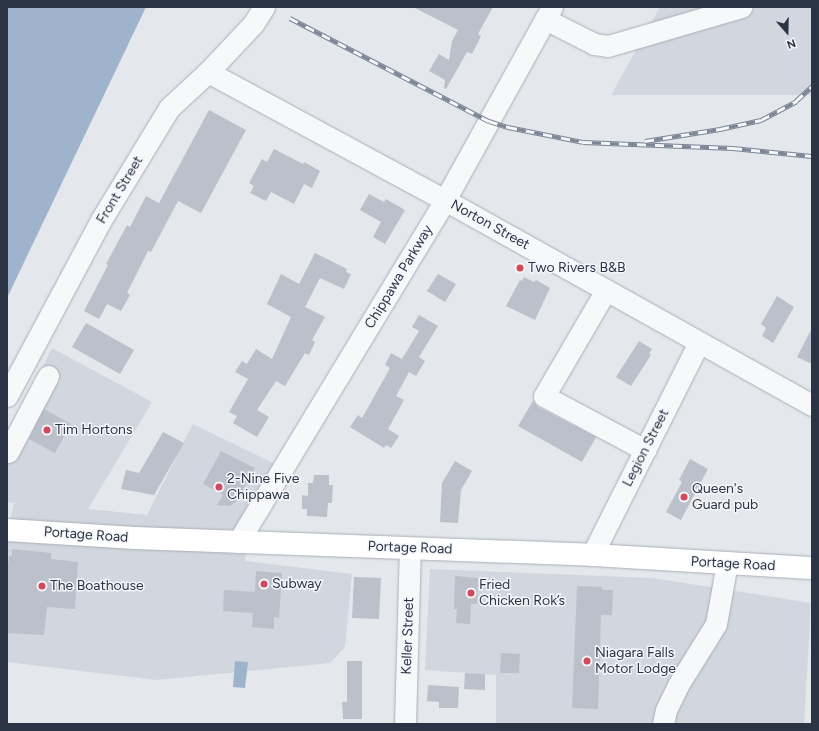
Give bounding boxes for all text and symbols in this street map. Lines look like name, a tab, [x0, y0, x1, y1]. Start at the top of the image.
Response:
north arrow	[767, 12, 807, 52]
text: N	[785, 36, 798, 51]
street label: Front Street	[93, 153, 147, 227]
street label: Norton Street	[448, 196, 532, 254]
street label: Chippawa Parkway	[361, 222, 437, 332]
place label: Two Rivers B&B	[528, 260, 626, 276]
marker: Two Rivers B&B	[515, 263, 525, 273]
street label: Legion Street	[619, 406, 673, 490]
place label: Tim Hortons	[55, 422, 132, 438]
marker: Tim Hortons	[42, 425, 52, 435]
place label: 2-Nine Five Chippawa	[227, 471, 299, 504]
place label: Queen's Guard pub	[692, 481, 758, 514]
marker: 2-Nine Five Chippawa	[214, 482, 224, 492]
marker: Queen's Guard pub	[679, 492, 689, 502]
street label: Portage Road	[43, 524, 129, 546]
street label: Portage Road	[367, 538, 453, 558]
street label: Portage Road	[690, 553, 776, 575]
place label: Subway	[272, 576, 322, 592]
place label: Fried Chicken Rok’s	[479, 577, 565, 610]
place label: The Boathouse	[50, 578, 144, 594]
marker: Subway	[259, 579, 269, 589]
marker: The Boathouse	[37, 581, 47, 591]
marker: Fried Chicken Rok’s	[466, 588, 476, 598]
street label: Keller Street	[398, 597, 418, 675]
place label: Niagara Falls Motor Lodge	[595, 645, 676, 678]
marker: Niagara Falls Motor Lodge	[582, 656, 592, 666]

